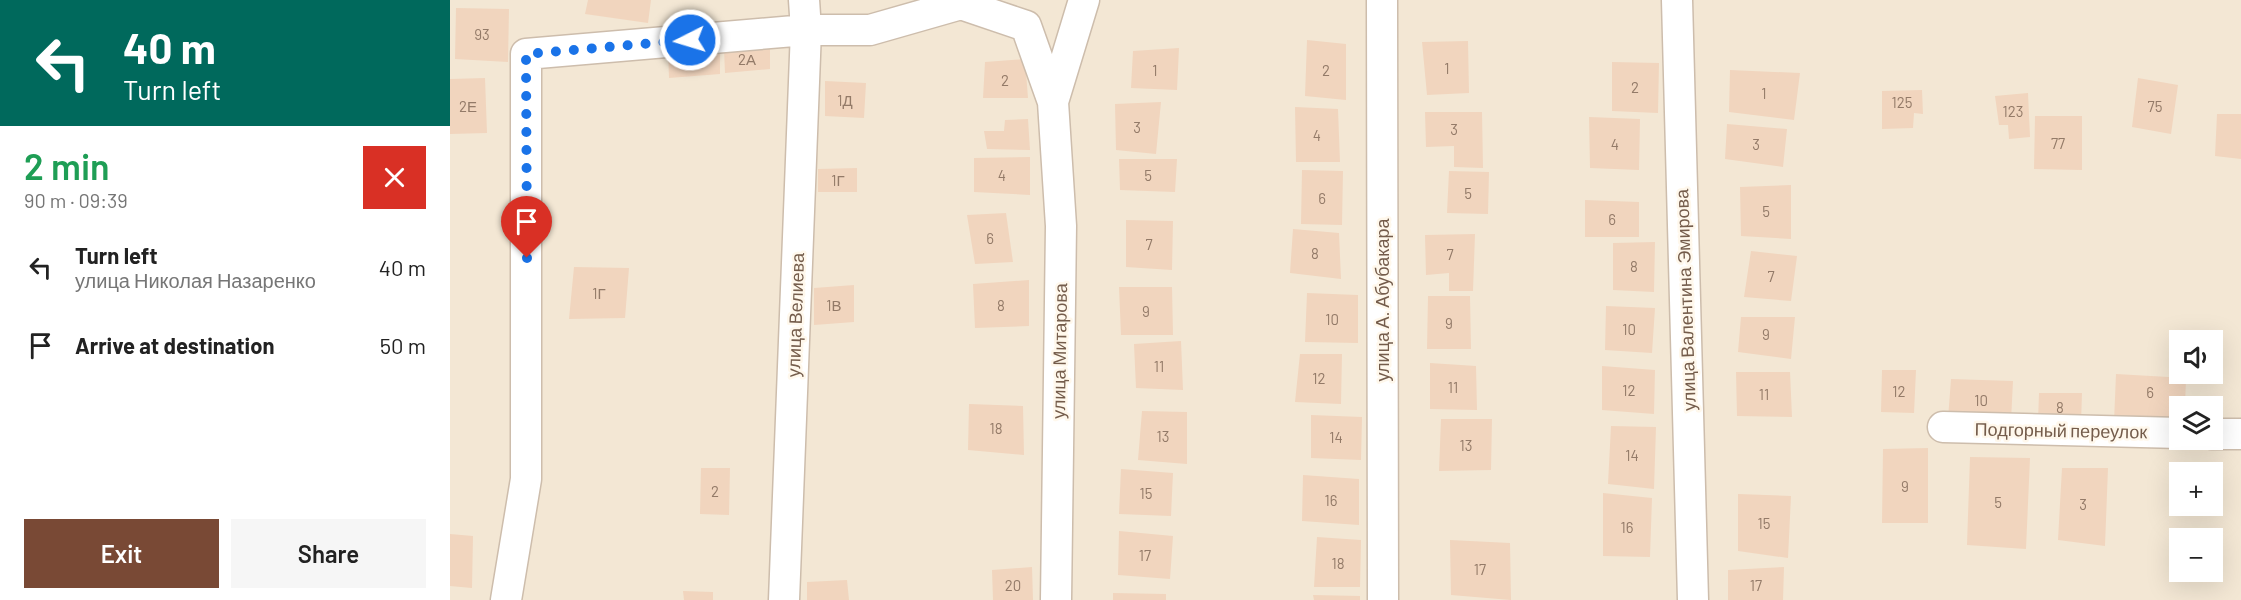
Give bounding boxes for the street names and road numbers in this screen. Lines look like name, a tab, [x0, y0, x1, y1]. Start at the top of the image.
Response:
street label: улица Валентина Эмирова	[1670, 188, 1700, 411]
street label: улица А. Абубакара	[1371, 218, 1393, 382]
street label: улица Велиева	[782, 251, 808, 378]
street label: улица Митарова	[1047, 282, 1071, 419]
street label: Подгорный переулок	[1975, 417, 2148, 443]

